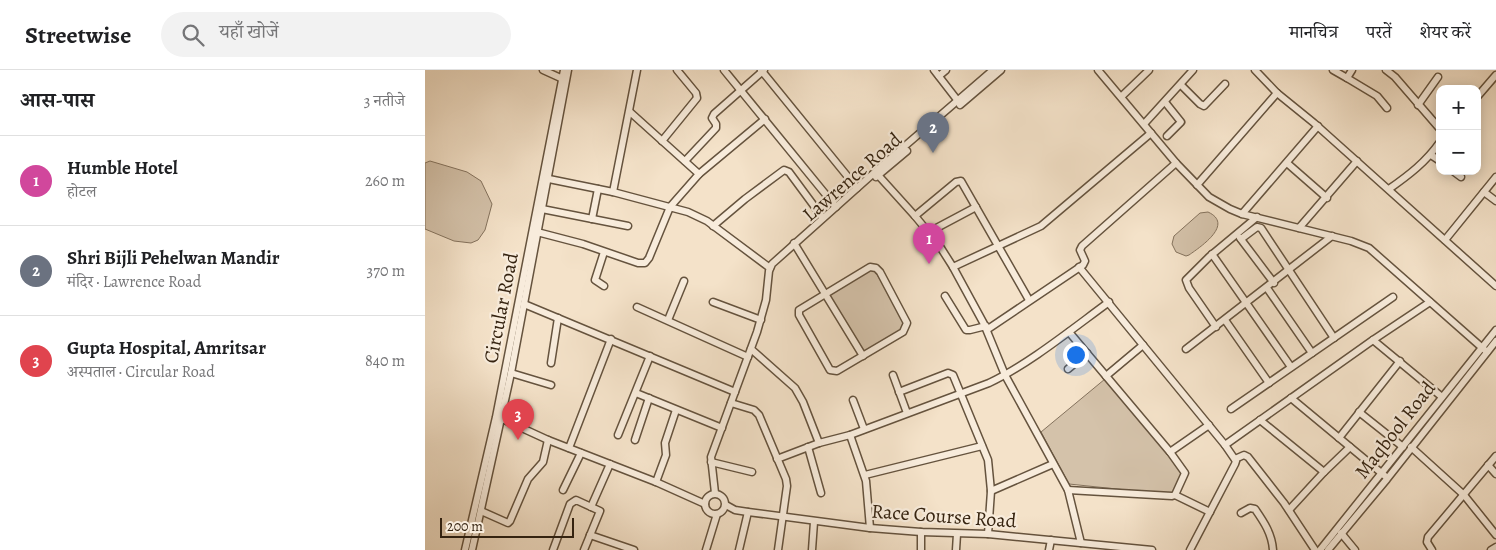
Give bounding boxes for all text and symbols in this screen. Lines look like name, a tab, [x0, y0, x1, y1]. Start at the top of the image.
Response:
search box	[161, 12, 511, 57]
text: Streetwise	[25, 19, 131, 51]
text: यहाँ खोजें	[219, 19, 279, 45]
text: मानचित्र	[1289, 20, 1338, 44]
text: परतें	[1366, 20, 1392, 44]
text: शेयर करें	[1420, 20, 1471, 44]
icon: search	[179, 21, 207, 49]
map controls	[1436, 85, 1481, 175]
button: +	[1436, 85, 1481, 130]
text: आस-पास	[20, 86, 94, 114]
text: 3 नतीजे	[364, 90, 405, 112]
pin: 2	[917, 112, 949, 153]
street label: Lawrence Road	[797, 126, 908, 228]
button: −	[1436, 130, 1481, 175]
text: Humble Hotel	[67, 155, 178, 181]
text: 1	[33, 170, 39, 192]
text: 260 m	[365, 170, 405, 192]
text: होटल	[67, 181, 96, 203]
pin: 1	[913, 223, 945, 264]
text: Shri Bijli Pehelwan Mandir	[67, 245, 280, 271]
street label: Circular Road	[477, 250, 525, 366]
text: 2	[32, 260, 40, 282]
text: 370 m	[367, 260, 405, 282]
text: मंदिर · Lawrence Road	[67, 271, 201, 293]
text: Gupta Hospital, Amritsar	[67, 335, 266, 361]
your location	[1063, 342, 1089, 368]
text: 3	[33, 350, 39, 372]
text: 840 m	[365, 350, 405, 372]
text: अस्पताल · Circular Road	[67, 361, 215, 383]
street label: Maqbool Road	[1348, 375, 1442, 484]
pin: 3	[502, 399, 534, 440]
street label: Race Course Road	[871, 497, 1018, 535]
scale bar	[440, 515, 574, 538]
text: 200 m	[447, 517, 483, 536]

